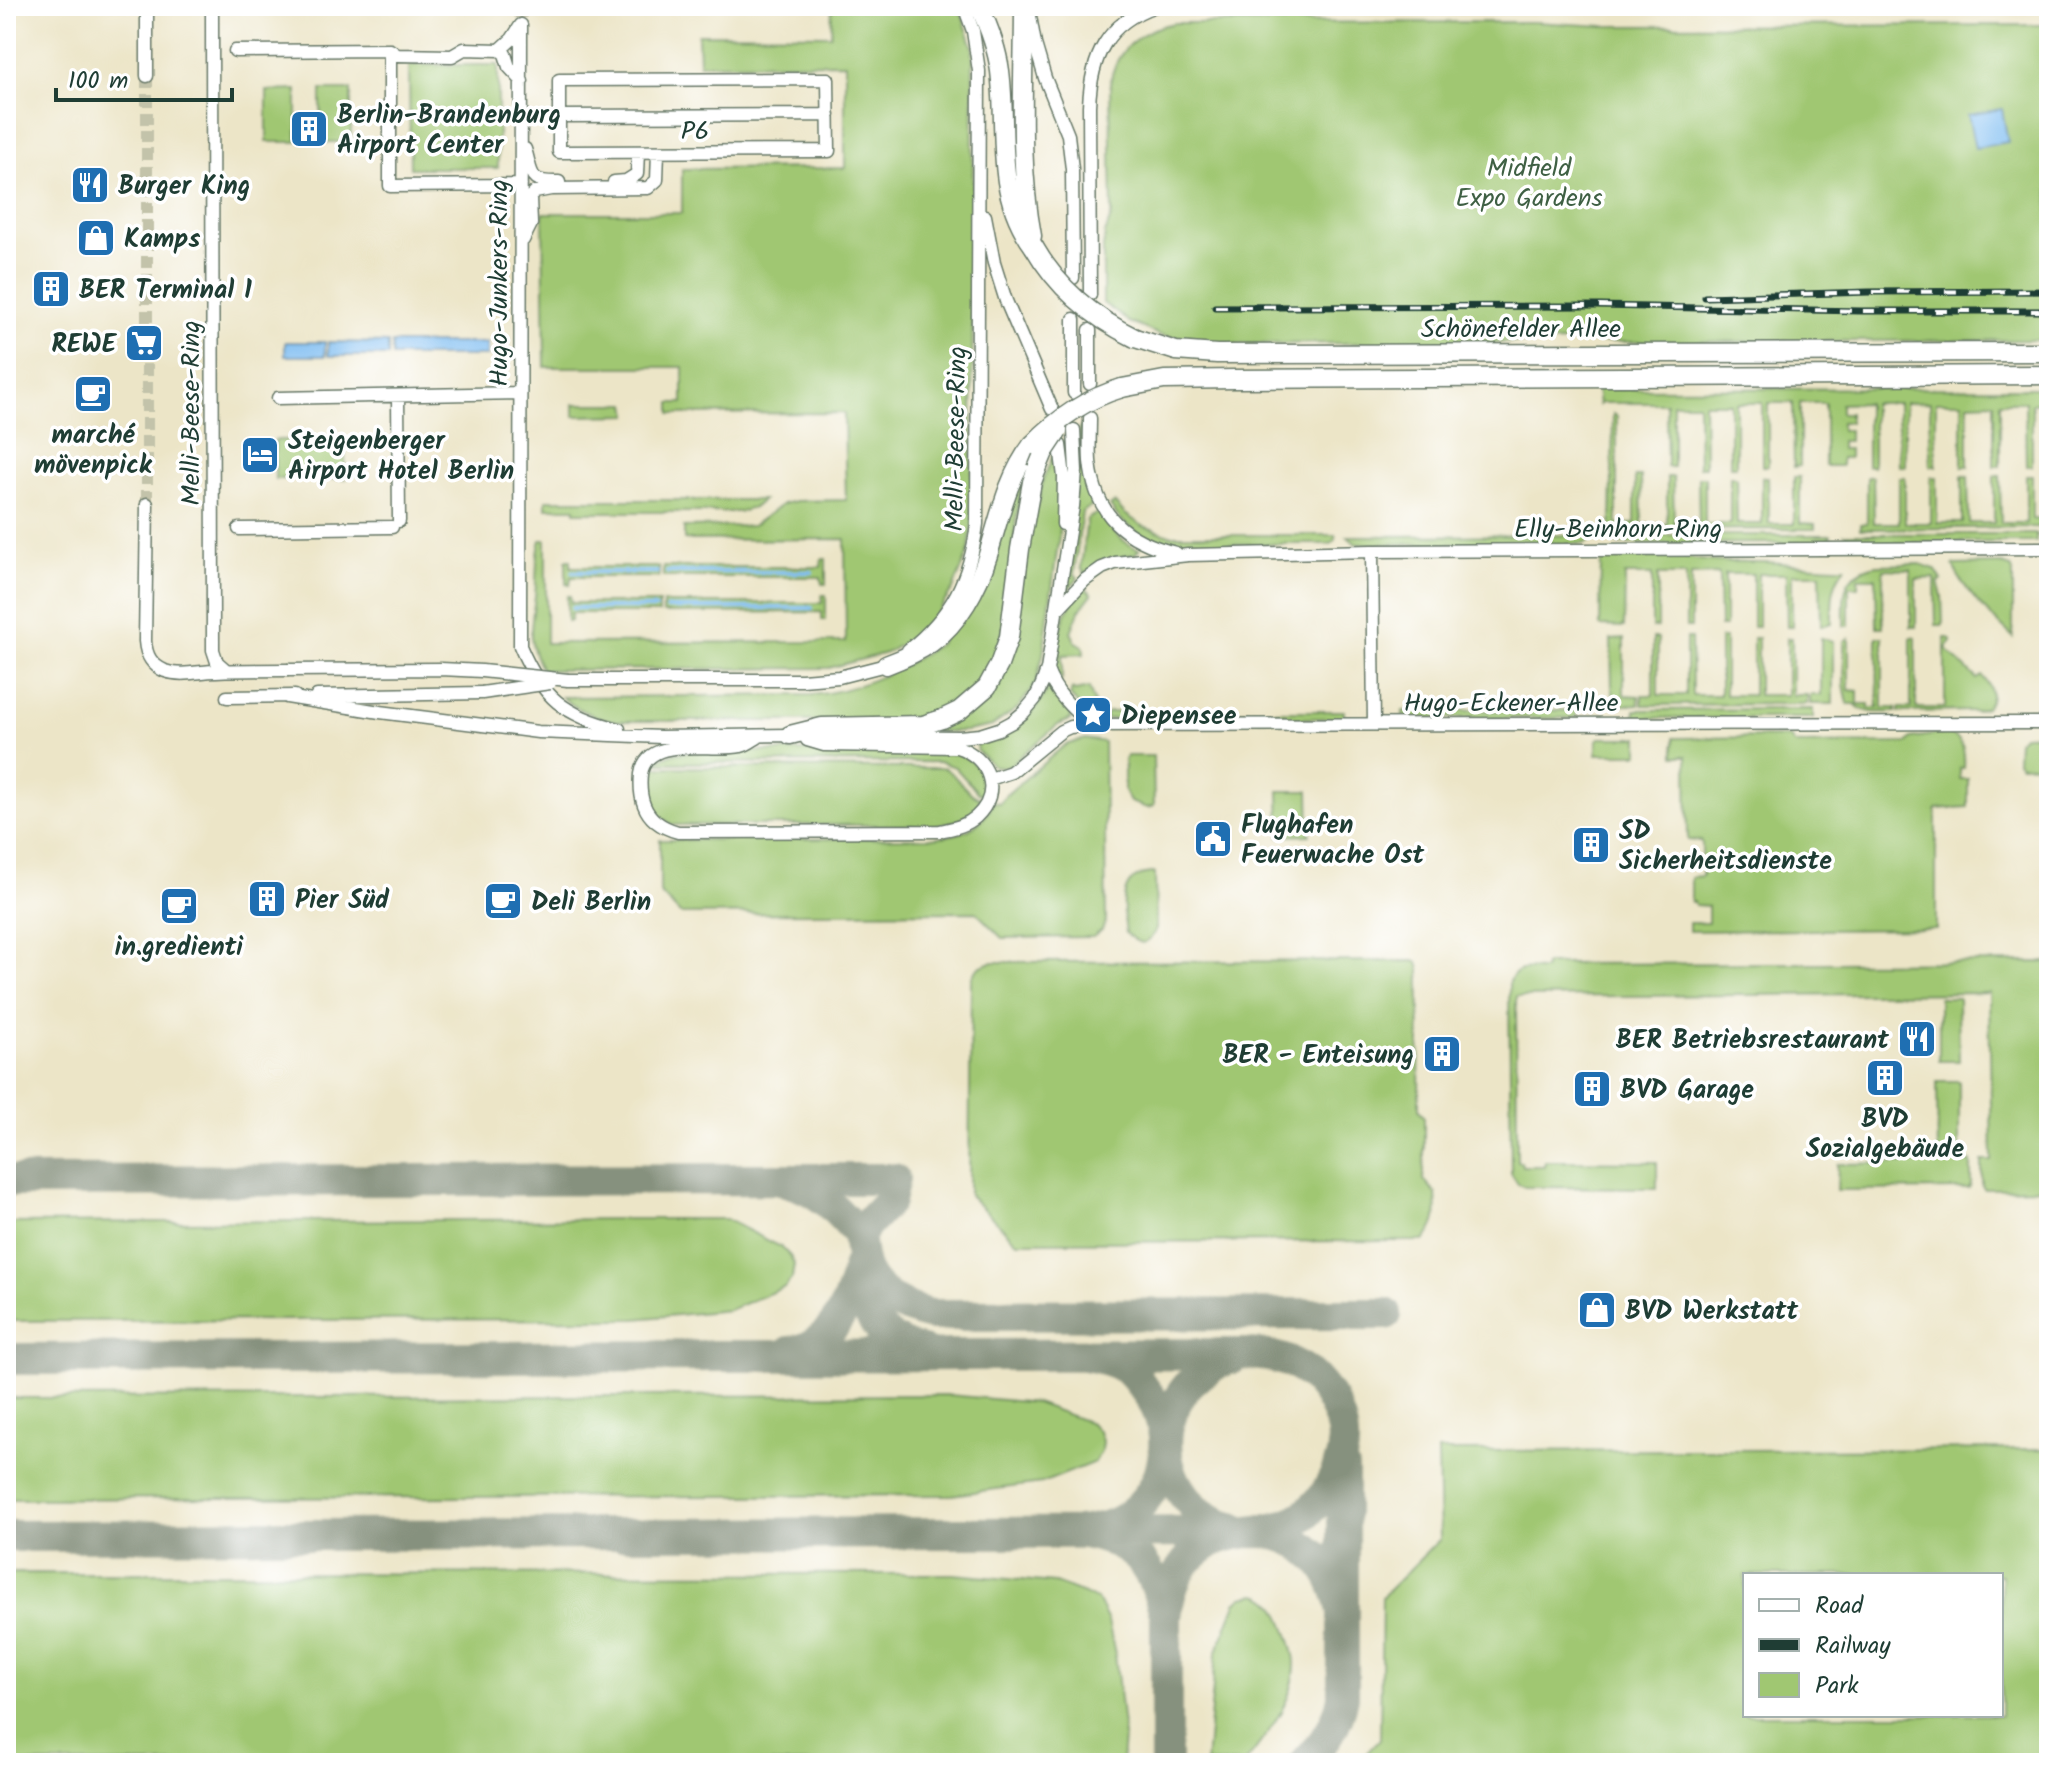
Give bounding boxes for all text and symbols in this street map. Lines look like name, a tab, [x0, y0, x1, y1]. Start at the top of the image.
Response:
scale bar	[56, 52, 232, 102]
text: 100 m	[68, 62, 128, 101]
place label: Berlin-Brandenburg Airport Center	[337, 95, 561, 167]
building icon: Berlin-Brandenburg Airport Center	[288, 108, 330, 150]
street label: P6	[681, 111, 709, 153]
park label: Midfield Expo Gardens	[1455, 148, 1603, 220]
restaurant icon: Burger King	[69, 164, 111, 206]
place label: Burger King	[118, 166, 250, 208]
street label: Hugo-Junkers-Ring	[479, 179, 521, 387]
shop icon: Kamps	[75, 217, 117, 259]
place label: Kamps	[124, 219, 200, 261]
building icon: BER Terminal 1	[30, 268, 72, 310]
place label: BER Terminal 1	[79, 270, 252, 312]
street label: Schönefelder Allee	[1421, 309, 1621, 351]
street label: Melli-Beese-Ring	[171, 320, 213, 506]
supermarket icon: REWE	[123, 322, 165, 364]
place label: REWE	[51, 324, 118, 366]
street label: Melli-Beese-Ring	[934, 346, 980, 532]
cafe icon: marché mövenpick	[72, 373, 114, 415]
place label: marché mövenpick	[34, 415, 153, 487]
place label: Steigenberger Airport Hotel Berlin	[288, 421, 514, 493]
hotel icon: Steigenberger Airport Hotel Berlin	[239, 434, 281, 476]
street label: Elly-Beinhorn-Ring	[1514, 509, 1722, 551]
street label: Hugo-Eckener-Allee	[1404, 683, 1619, 725]
place icon: Diepensee	[1072, 694, 1114, 736]
place label: Diepensee	[1121, 696, 1237, 738]
place label: Flughafen Feuerwache Ost	[1241, 805, 1425, 877]
place label: SD Sicherheitsdienste	[1619, 811, 1832, 883]
public building icon: Flughafen Feuerwache Ost	[1192, 818, 1234, 860]
building icon: SD Sicherheitsdienste	[1570, 824, 1612, 866]
building icon: Pier Süd	[246, 878, 288, 920]
place label: Pier Süd	[295, 880, 390, 922]
cafe icon: Deli Berlin	[482, 880, 524, 922]
place label: Deli Berlin	[531, 882, 651, 924]
cafe icon: in.gredienti	[158, 885, 200, 927]
place label: in.gredienti	[115, 927, 244, 969]
restaurant icon: BER Betriebsrestaurant	[1896, 1018, 1938, 1060]
place label: BER Betriebsrestaurant	[1616, 1020, 1889, 1062]
building icon: BER - Enteisung	[1421, 1033, 1463, 1075]
place label: BER - Enteisung	[1222, 1035, 1414, 1077]
building icon: BVD Sozialgebäude	[1864, 1057, 1906, 1099]
building icon: BVD Garage	[1571, 1068, 1613, 1110]
place label: BVD Garage	[1620, 1070, 1754, 1112]
place label: BVD Sozialgebäude	[1806, 1099, 1964, 1171]
shop icon: BVD Werkstatt	[1576, 1289, 1618, 1331]
place label: BVD Werkstatt	[1625, 1291, 1799, 1333]
legend	[1743, 1573, 2003, 1717]
text: Road	[1815, 1587, 1864, 1626]
text: Railway	[1815, 1627, 1891, 1666]
text: Park	[1815, 1667, 1859, 1706]

